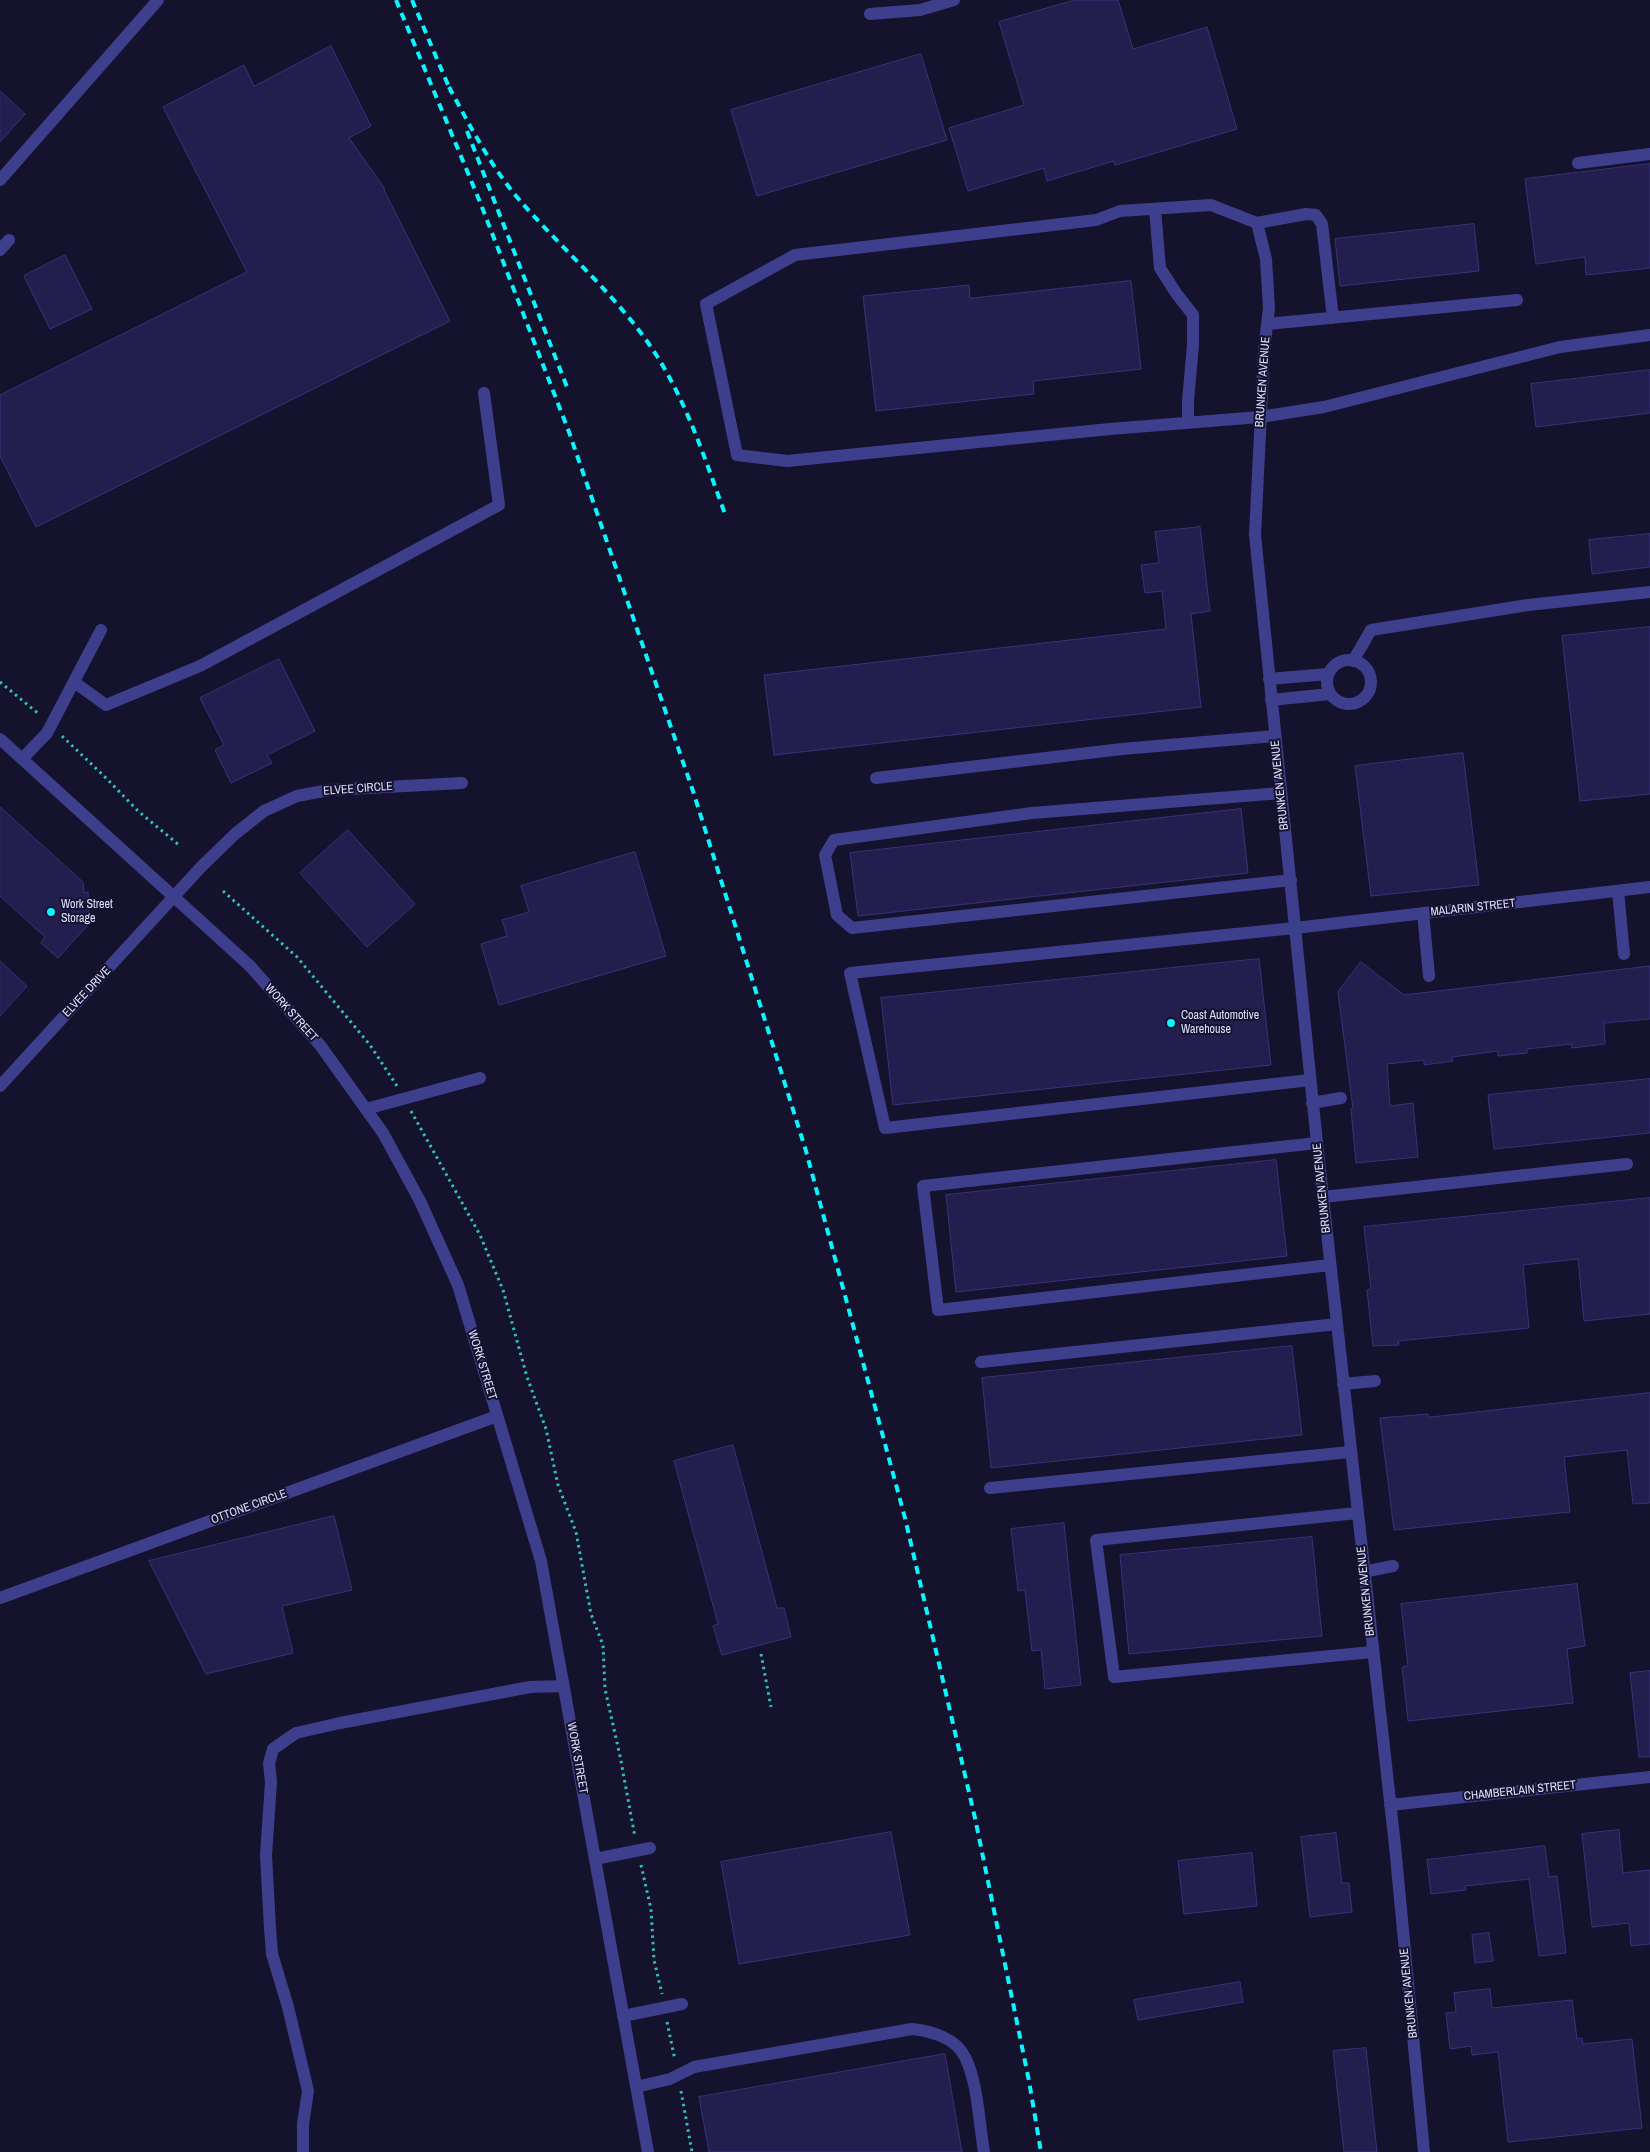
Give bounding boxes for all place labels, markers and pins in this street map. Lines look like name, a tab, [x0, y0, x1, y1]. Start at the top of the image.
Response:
place label: Work Street Storage	[61, 898, 113, 926]
marker: Work Street Storage	[45, 906, 57, 918]
place label: Coast Automotive Warehouse	[1181, 1009, 1259, 1037]
marker: Coast Automotive Warehouse	[1165, 1017, 1177, 1029]

